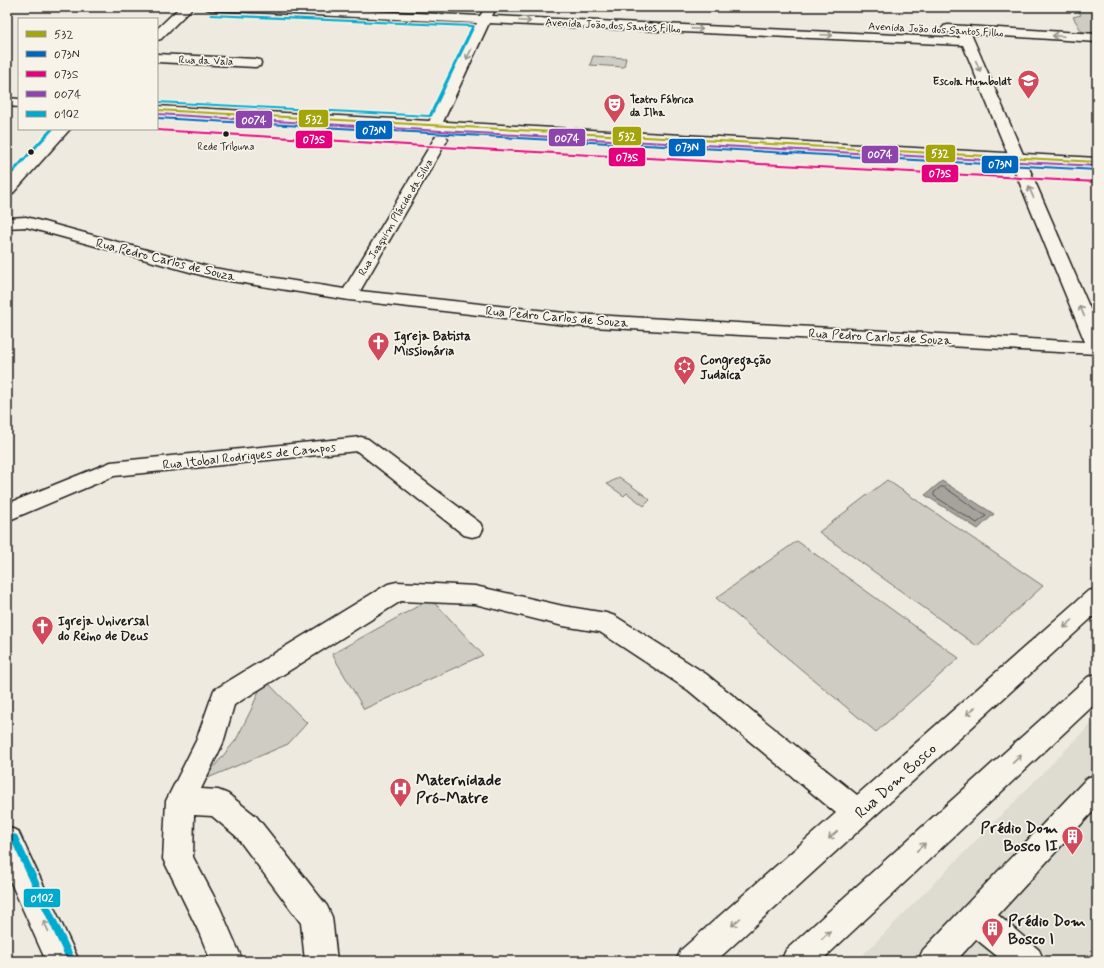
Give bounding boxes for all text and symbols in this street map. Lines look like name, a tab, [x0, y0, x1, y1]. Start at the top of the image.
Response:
street label: Avenida João dos Santos Filho	[545, 15, 681, 37]
legend	[18, 18, 158, 130]
one-way arrow	[518, 18, 531, 25]
street label: Avenida João dos Santos Filho	[868, 19, 1004, 41]
one-way arrow	[690, 26, 703, 33]
text: 532	[54, 27, 73, 43]
one-way arrow	[820, 32, 833, 39]
one-way arrow	[1052, 32, 1065, 39]
text: 073N	[54, 47, 80, 63]
one-way arrow	[465, 48, 472, 60]
street label: Rua da Vala	[178, 53, 233, 69]
one-way arrow	[975, 60, 982, 72]
text: 073S	[54, 67, 79, 83]
school or university icon: Escola Humboldt	[1015, 68, 1041, 101]
place label: Escola Humboldt	[933, 75, 1013, 89]
text: 0074	[54, 87, 81, 103]
theatre icon: Teatro Fábrica da Ilha	[602, 92, 628, 125]
place label: Teatro Fábrica da Ilha	[630, 93, 694, 120]
text: 0102	[54, 107, 79, 123]
line badge: 532	[298, 109, 329, 128]
line badge: 0074	[235, 110, 273, 129]
text: 532	[305, 113, 323, 127]
text: 0074	[242, 114, 267, 128]
line badge: 073N	[355, 120, 393, 140]
text: 073N	[362, 124, 386, 138]
line badge: 532	[612, 126, 642, 146]
line badge: 0074	[548, 128, 586, 147]
marker: Rede Tribuna	[221, 129, 231, 139]
line badge: 073S	[295, 130, 333, 149]
text: 532	[618, 130, 636, 144]
text: 0074	[555, 132, 580, 146]
text: 073S	[303, 133, 325, 147]
line badge: 073N	[668, 138, 706, 157]
place label: Rede Tribuna	[197, 141, 255, 154]
text: 073N	[675, 141, 699, 155]
line badge: 532	[925, 144, 956, 163]
line badge: 0074	[861, 145, 899, 164]
unlabelled marker	[26, 147, 36, 157]
line badge: 073S	[608, 147, 646, 167]
text: 532	[931, 147, 949, 161]
text: 0074	[868, 148, 893, 162]
text: 073S	[616, 151, 638, 165]
line badge: 073N	[981, 155, 1019, 174]
street label: Rua Joaquim Plácido da Silva	[355, 156, 436, 279]
text: 073N	[988, 158, 1012, 172]
line badge: 073S	[921, 164, 959, 183]
text: 073S	[929, 167, 951, 181]
one-way arrow	[1027, 186, 1035, 198]
street label: Rua Pedro Carlos de Souza	[94, 235, 237, 286]
street label: Rua Pedro Carlos de Souza	[485, 303, 629, 332]
one-way arrow	[1078, 306, 1085, 318]
street label: Rua Pedro Carlos de Souza	[808, 325, 952, 350]
place label: Igreja Batista Missionária	[394, 328, 471, 360]
church icon: Igreja Batista Missionária	[366, 329, 392, 362]
place label: Congregação Judaica	[700, 352, 772, 384]
synagogue icon: Congregação Judaica	[671, 353, 697, 386]
street label: Rua Itobal Rodrigues de Campos	[162, 439, 337, 474]
place label: Igreja Universal do Reino de Deus	[58, 613, 150, 645]
church icon: Igreja Universal do Reino de Deus	[30, 614, 56, 647]
one-way arrow	[1063, 619, 1073, 629]
one-way arrow	[966, 706, 976, 715]
street label: Rua Dom Bosco	[851, 739, 941, 823]
one-way arrow	[1012, 754, 1022, 763]
place label: Maternidade Pró-Matre	[416, 770, 501, 809]
hospital icon: Maternidade Pró-Matre	[387, 775, 413, 808]
place label: Prédio Dom Bosco II	[980, 818, 1059, 857]
building icon: Prédio Dom Bosco II	[1060, 823, 1086, 856]
one-way arrow	[828, 830, 838, 840]
one-way arrow	[916, 842, 926, 851]
line badge: 0102	[23, 888, 61, 908]
text: 0102	[31, 892, 54, 906]
place label: Prédio Dom Bosco I	[1008, 911, 1086, 950]
building icon: Prédio Dom Bosco I	[979, 916, 1005, 949]
one-way arrow	[731, 917, 741, 926]
one-way arrow	[42, 920, 49, 932]
one-way arrow	[820, 930, 831, 939]

